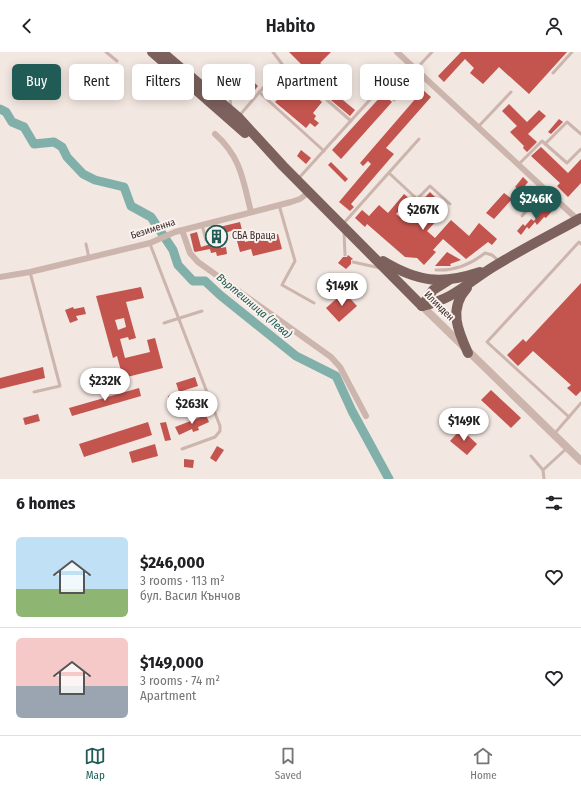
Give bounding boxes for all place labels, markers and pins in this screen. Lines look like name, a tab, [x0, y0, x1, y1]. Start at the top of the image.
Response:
pin: $246K	[508, 186, 564, 220]
pin: $267K	[395, 197, 451, 231]
building icon: СБА Враца	[204, 223, 230, 249]
place label: СБА Враца	[232, 230, 276, 242]
pin: $149K	[314, 273, 370, 307]
pin: $232K	[77, 368, 133, 402]
pin: $263K	[164, 391, 220, 425]
pin: $149K	[436, 408, 492, 442]

